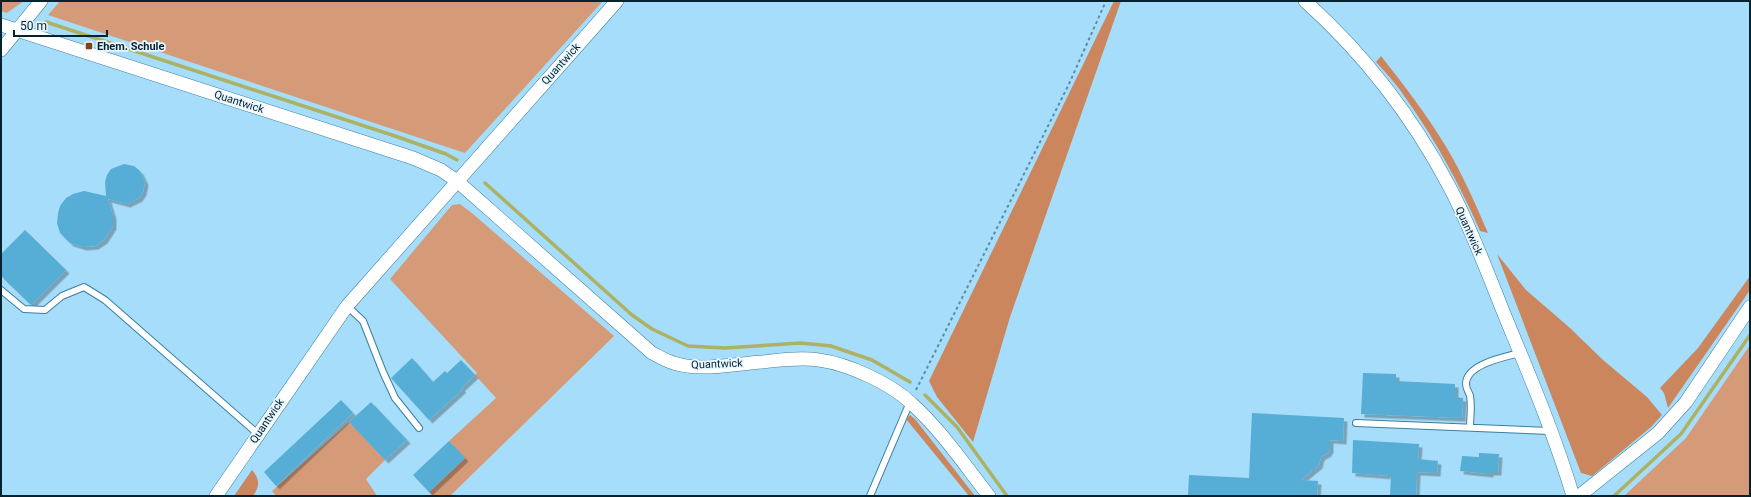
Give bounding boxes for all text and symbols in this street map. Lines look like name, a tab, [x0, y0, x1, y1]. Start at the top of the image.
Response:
scale bar	[14, 12, 107, 38]
text: 50 m	[20, 19, 47, 33]
place label: Ehem. Schule	[97, 40, 164, 53]
street label: Quantwick	[539, 40, 583, 88]
marker: Ehem. Schule	[84, 41, 94, 51]
street label: Quantwick	[212, 88, 266, 116]
street label: Quantwick	[1453, 205, 1486, 258]
street label: Quantwick	[691, 357, 743, 371]
street label: Quantwick	[247, 396, 287, 446]

